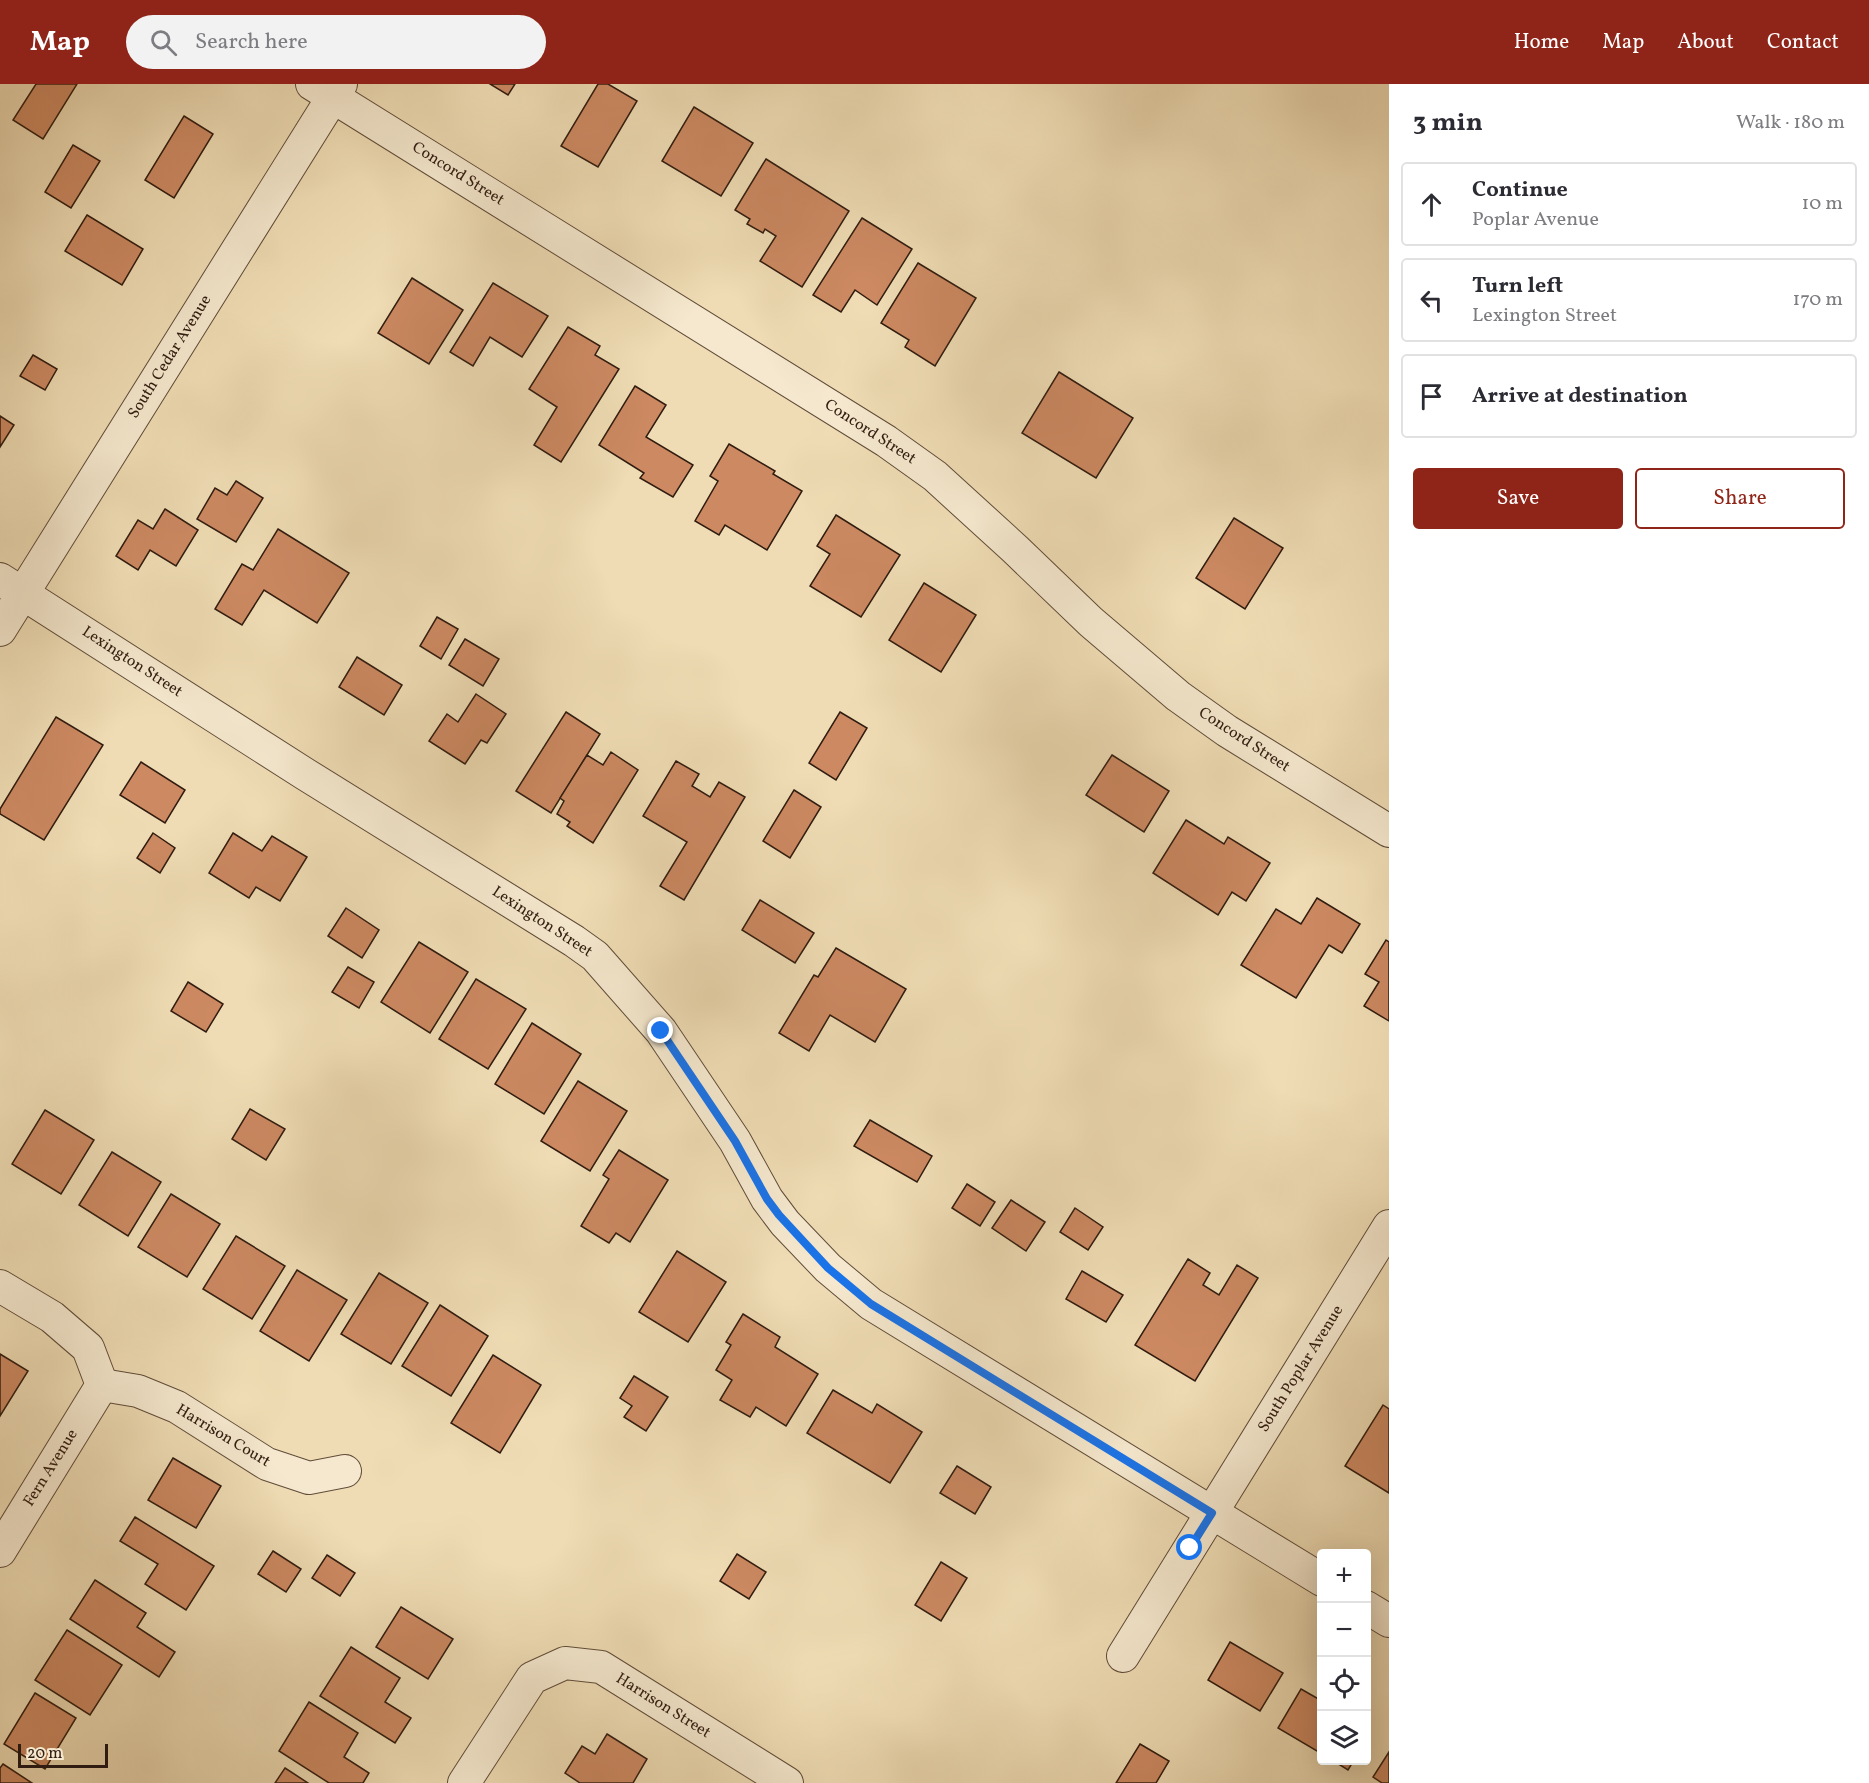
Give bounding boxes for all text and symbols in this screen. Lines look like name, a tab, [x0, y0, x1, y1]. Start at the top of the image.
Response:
search box	[126, 15, 546, 69]
text: Map	[30, 23, 90, 62]
icon: search	[147, 26, 180, 59]
text: Search here	[195, 27, 308, 58]
text: Home	[1514, 28, 1569, 57]
text: Map	[1602, 28, 1644, 57]
text: About	[1677, 28, 1734, 57]
text: Contact	[1767, 28, 1839, 57]
text: 3 min	[1413, 105, 1483, 141]
text: Walk · 180 m	[1736, 109, 1845, 137]
street label: Concord Street	[408, 137, 509, 211]
text: Continue	[1472, 175, 1568, 206]
icon: ahead	[1415, 188, 1448, 221]
text: 10 m	[1802, 190, 1843, 218]
text: Poplar Avenue	[1472, 206, 1599, 234]
text: Turn left	[1472, 271, 1563, 302]
icon: left	[1415, 284, 1448, 317]
text: 170 m	[1793, 286, 1843, 314]
street label: South Cedar Avenue	[123, 291, 217, 423]
text: Lexington Street	[1472, 302, 1617, 330]
icon: arrive	[1415, 380, 1448, 413]
text: Arrive at destination	[1472, 381, 1688, 412]
street label: Concord Street	[820, 394, 920, 470]
button: Save	[1413, 468, 1623, 529]
button: Share	[1635, 468, 1845, 529]
street label: Lexington Street	[77, 621, 187, 703]
street label: Concord Street	[1194, 702, 1294, 778]
street label: Lexington Street	[487, 881, 597, 963]
route end	[647, 1017, 673, 1043]
street label: South Poplar Avenue	[1253, 1301, 1349, 1437]
street label: Harrison Court	[172, 1399, 275, 1473]
street label: Fern Avenue	[18, 1425, 84, 1511]
route start	[1176, 1534, 1202, 1560]
map controls	[1317, 1549, 1371, 1765]
button: +	[1317, 1549, 1371, 1603]
button: −	[1317, 1603, 1371, 1657]
button: locate	[1317, 1657, 1371, 1711]
street label: Harrison Street	[611, 1668, 715, 1744]
button: layers	[1317, 1711, 1371, 1765]
scale bar	[18, 1741, 108, 1768]
text: 20 m	[27, 1743, 62, 1765]

